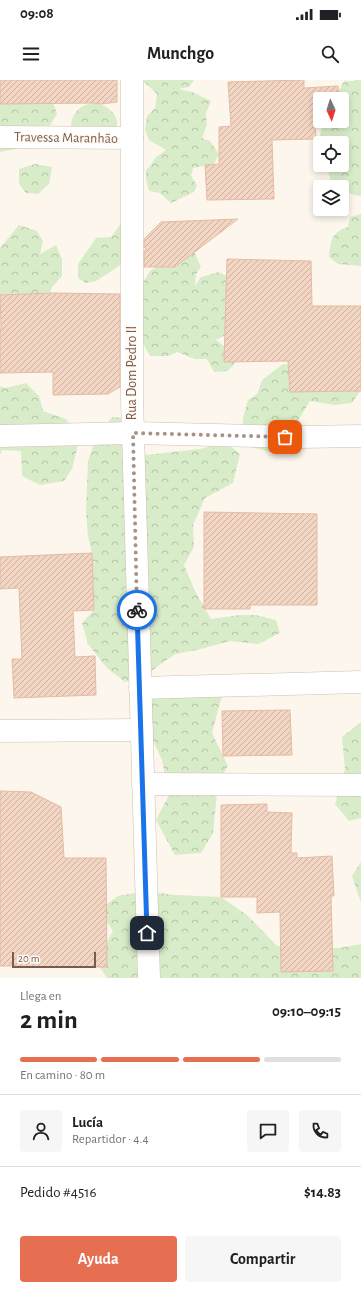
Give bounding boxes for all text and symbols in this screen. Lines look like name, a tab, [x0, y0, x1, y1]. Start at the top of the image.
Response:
text: 09:08	[20, 6, 54, 21]
icon: menu	[20, 43, 42, 65]
icon: search	[319, 43, 341, 65]
text: Munchgo	[147, 45, 214, 63]
north arrow	[313, 92, 349, 128]
map controls	[313, 92, 349, 216]
street label: Travessa Maranhão	[14, 130, 118, 146]
button: locate	[313, 136, 349, 172]
button: layers	[313, 180, 349, 216]
street label: Rua Dom Pedro II	[125, 326, 139, 420]
pin	[268, 420, 302, 454]
icon: bag	[274, 426, 296, 448]
courier	[117, 590, 157, 630]
icon: bike	[126, 599, 148, 621]
pin	[130, 916, 164, 950]
icon: home	[136, 922, 158, 944]
scale bar	[12, 950, 96, 969]
text: 20 m	[18, 953, 39, 964]
text: Llega en	[20, 990, 62, 1003]
text: 09:10–09:15	[272, 1004, 341, 1019]
text: 2 min	[20, 1007, 78, 1033]
text: En camino · 80 m	[20, 1069, 105, 1082]
button: person	[20, 1110, 62, 1152]
button: chat	[247, 1110, 289, 1152]
button: phone	[299, 1110, 341, 1152]
text: Lucía	[72, 1115, 103, 1130]
text: Repartidor · 4.4	[72, 1133, 149, 1146]
text: Pedido #4516	[20, 1185, 97, 1200]
text: $14.83	[304, 1185, 341, 1200]
button: Ayuda	[20, 1236, 177, 1282]
button: Compartir	[185, 1236, 341, 1282]

